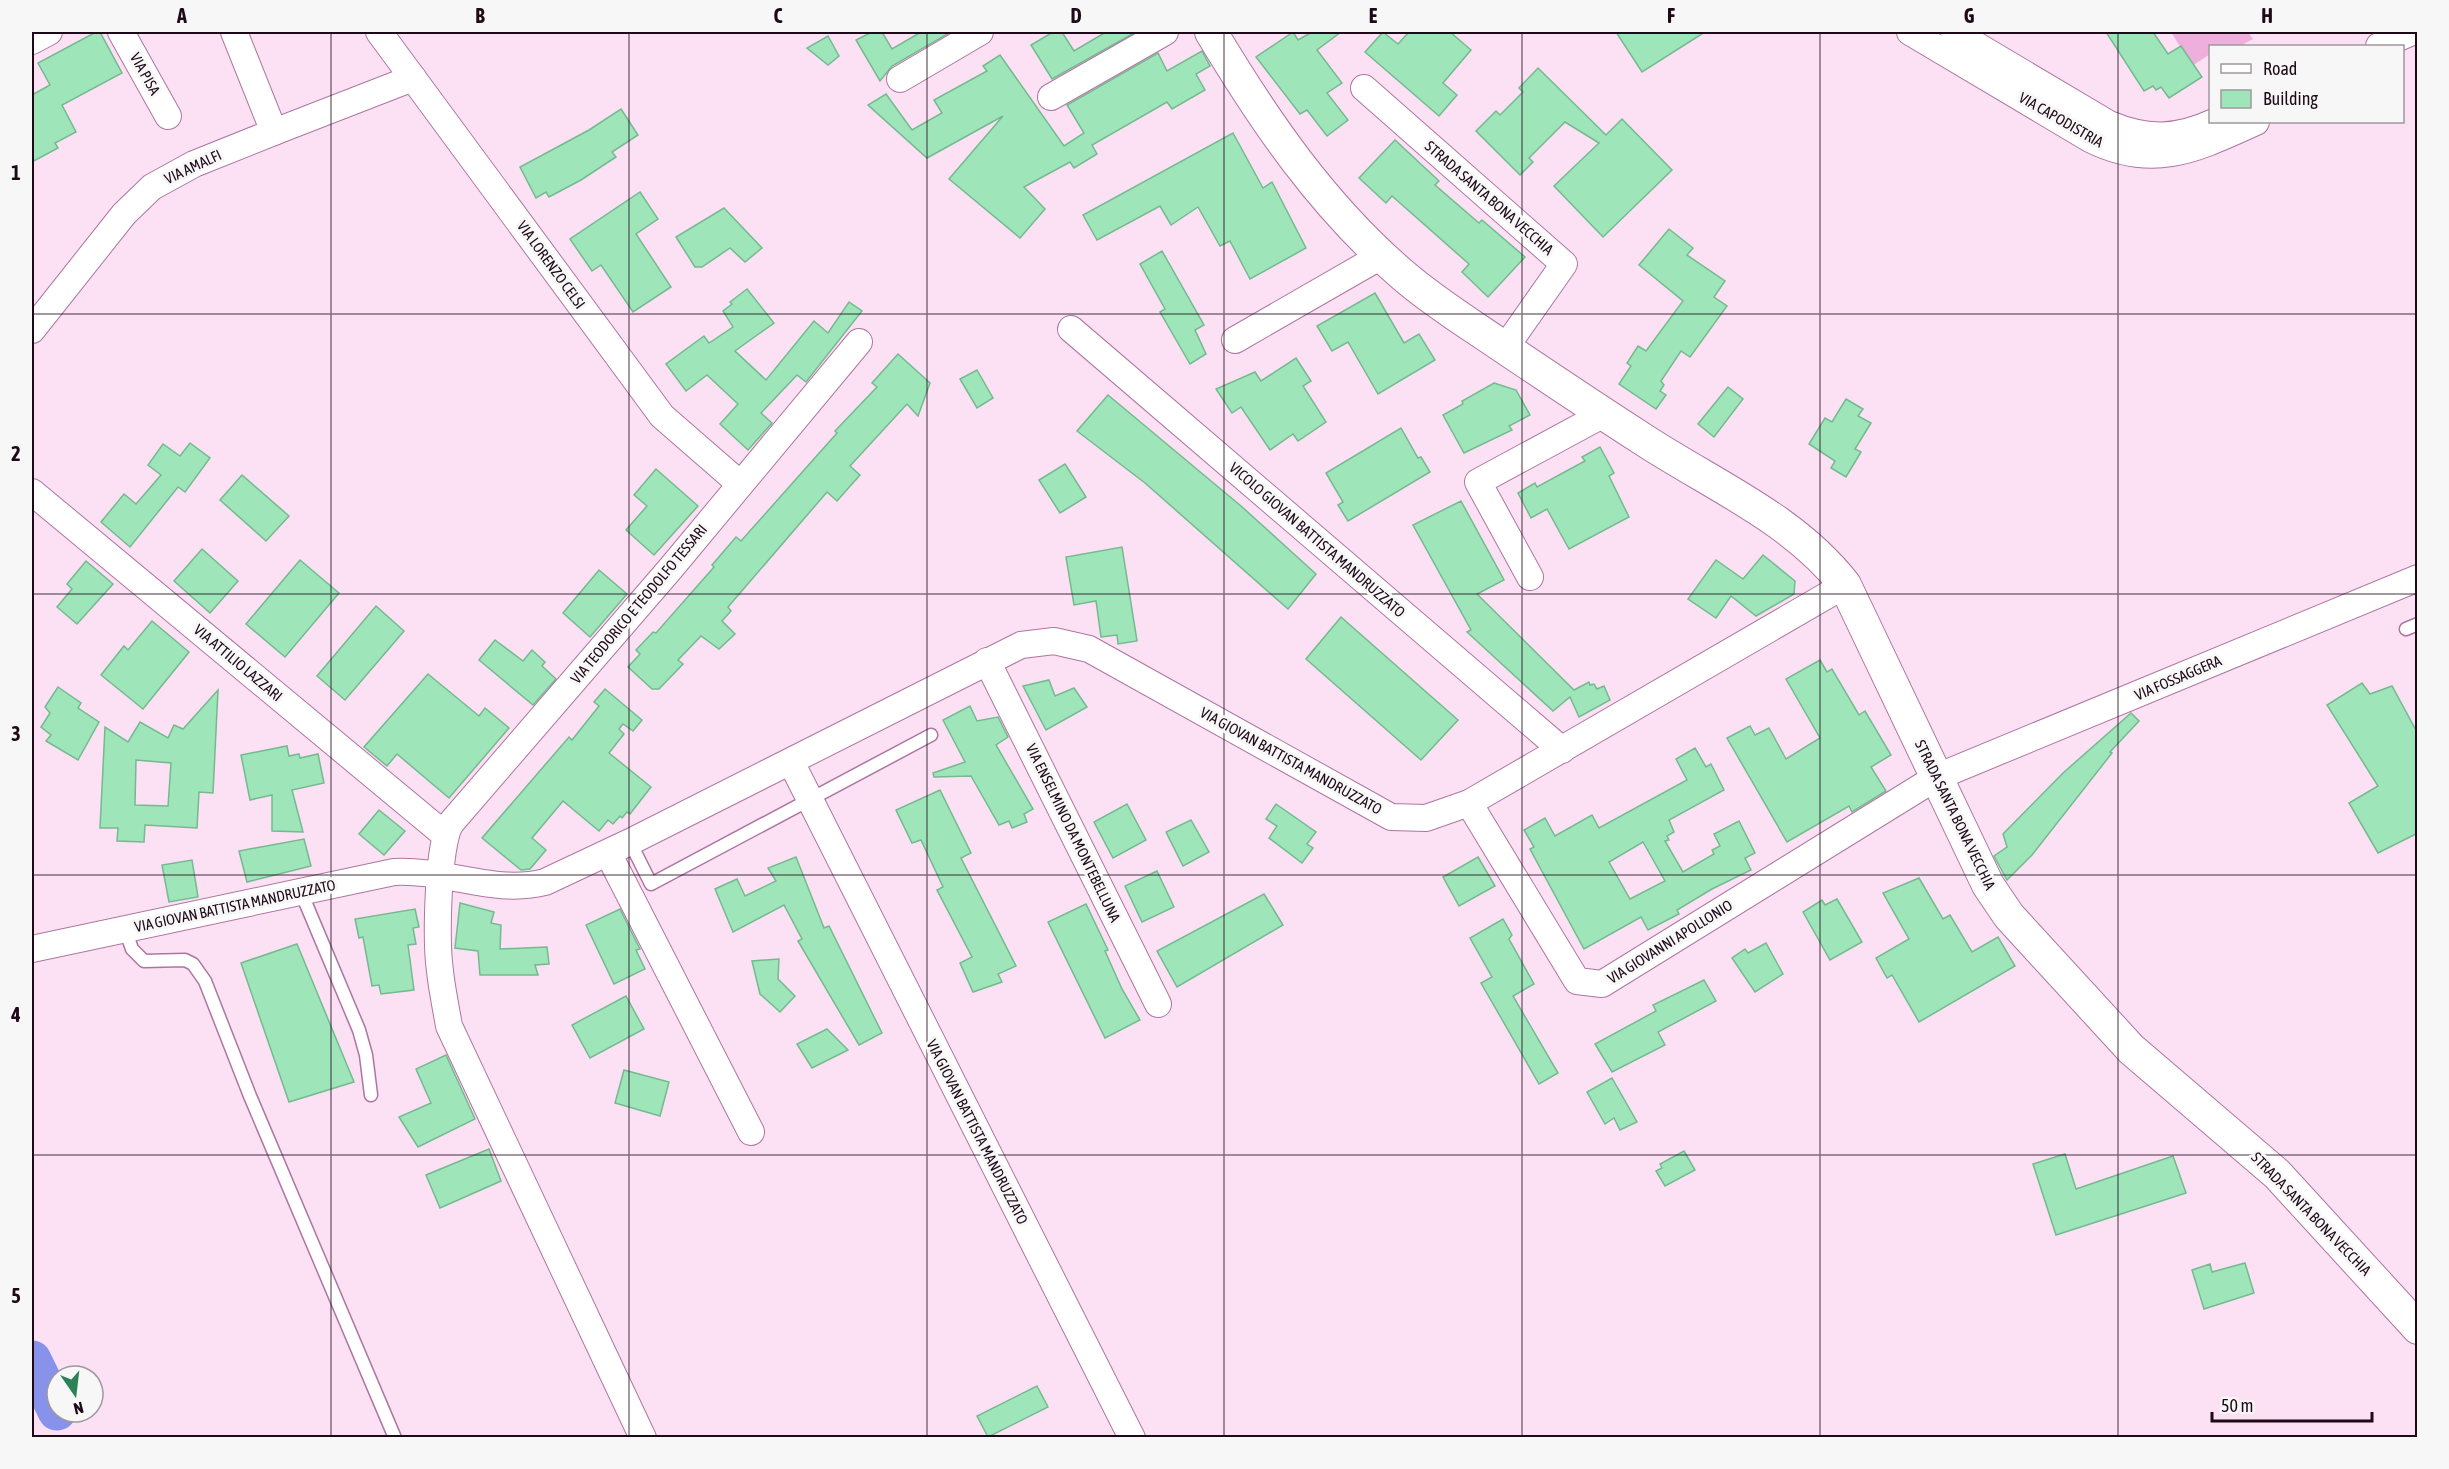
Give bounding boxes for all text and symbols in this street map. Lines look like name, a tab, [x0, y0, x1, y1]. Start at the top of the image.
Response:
text: A	[176, 4, 187, 27]
text: B	[475, 4, 485, 27]
text: C	[774, 4, 783, 27]
text: D	[1070, 4, 1082, 27]
text: E	[1369, 4, 1378, 27]
text: F	[1667, 4, 1675, 27]
text: G	[1964, 4, 1975, 27]
text: H	[2261, 4, 2273, 27]
legend	[2209, 45, 2404, 123]
street label: VIA PISA	[127, 50, 164, 98]
text: Road	[2263, 58, 2297, 79]
text: Building	[2263, 88, 2318, 109]
street label: VIA CAPODISTRIA	[2016, 89, 2107, 151]
street label: STRADA SANTA BONA VECCHIA	[1422, 137, 1557, 258]
street label: VIA AMALFI	[162, 146, 224, 187]
text: 1	[11, 161, 21, 184]
street label: VIA LORENZO CELSI	[514, 218, 589, 312]
text: 2	[11, 442, 21, 465]
street label: VICOLO GIOVAN BATTISTA MANDRUZZATO	[1226, 459, 1409, 621]
street label: VIA TEODORICO E TEODOLFO TESSARI	[567, 521, 710, 687]
street label: VIA ATTILIO LAZZARI	[191, 621, 286, 705]
street label: VIA FOSSAGGERA	[2132, 651, 2224, 703]
street label: VIA GIOVAN BATTISTA MANDRUZZATO	[1197, 703, 1385, 818]
text: 3	[11, 722, 21, 745]
street label: STRADA SANTA BONA VECCHIA	[1912, 737, 1999, 893]
street label: VIA ENSELMINO DA MONTEBELLUNA	[1023, 741, 1124, 925]
street label: VIA GIOVAN BATTISTA MANDRUZZATO	[133, 876, 337, 935]
street label: VIA GIOVANNI APOLLONIO	[1604, 896, 1735, 987]
text: 4	[10, 1003, 21, 1026]
street label: VIA GIOVAN BATTISTA MANDRUZZATO	[923, 1037, 1032, 1227]
street label: STRADA SANTA BONA VECCHIA	[2248, 1149, 2375, 1279]
text: 5	[11, 1284, 21, 1307]
north arrow	[45, 1364, 105, 1424]
scale bar	[2212, 1385, 2372, 1423]
text: 50 m	[2221, 1395, 2253, 1416]
text: N	[72, 1399, 85, 1418]

